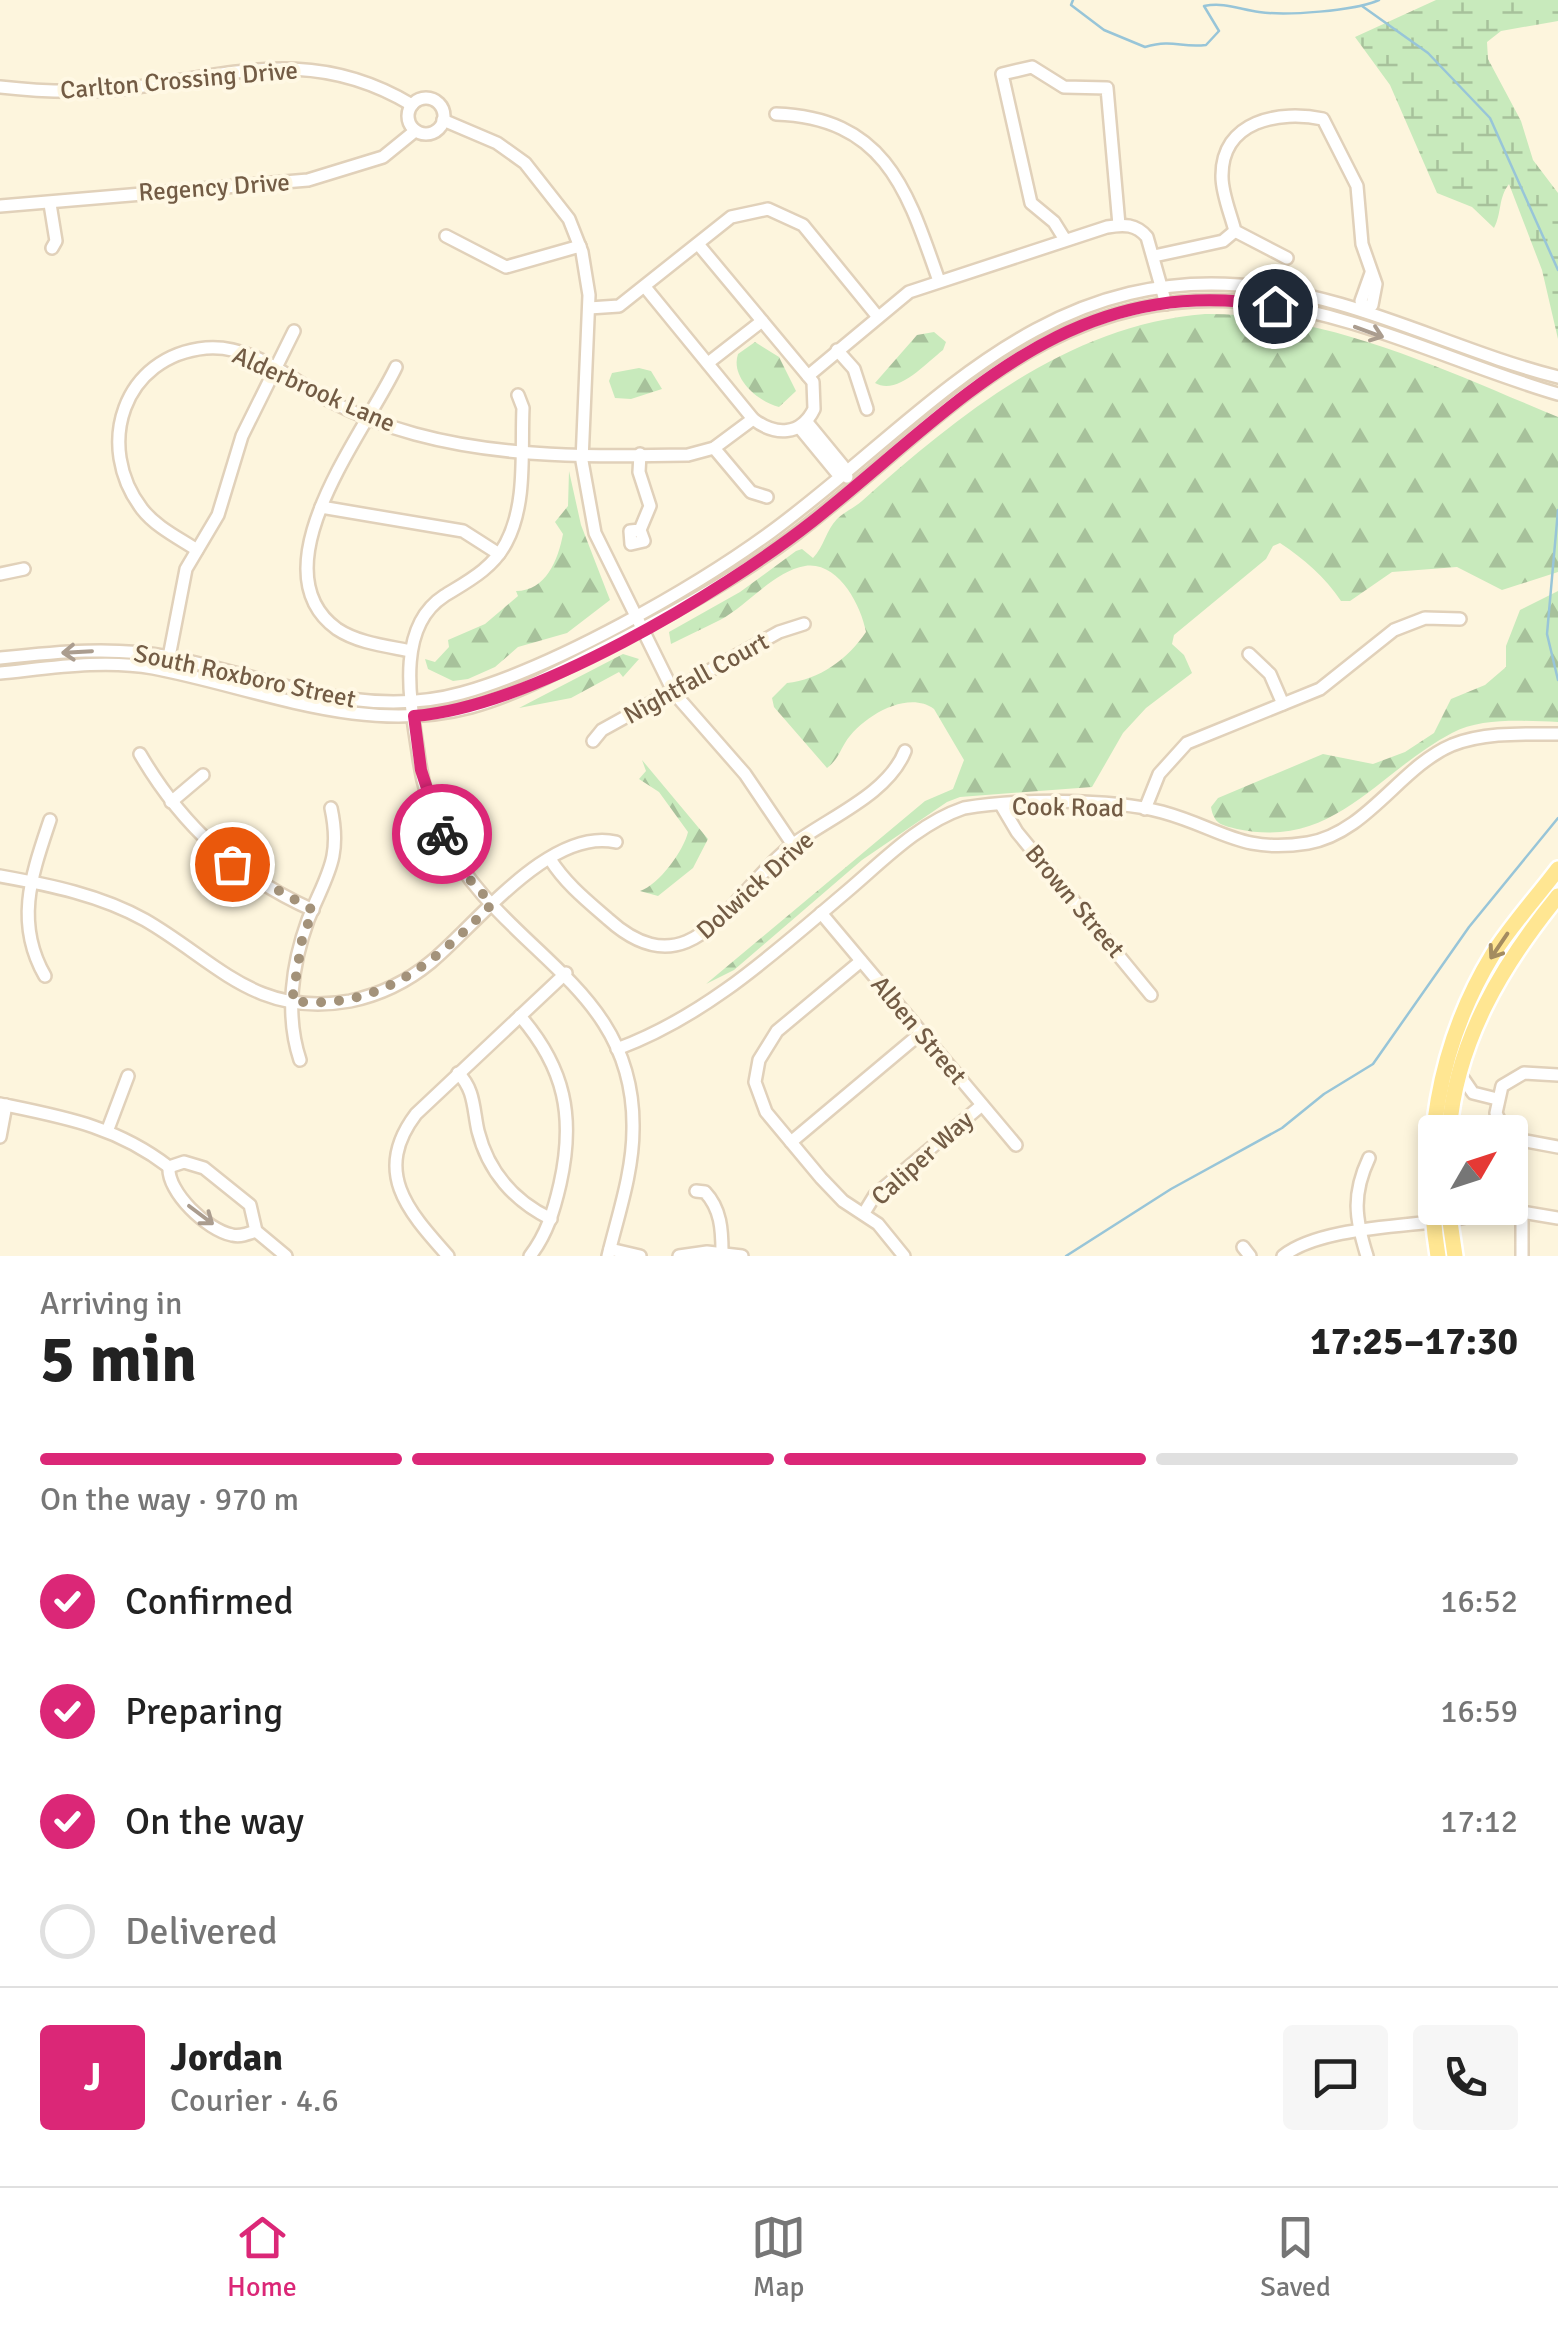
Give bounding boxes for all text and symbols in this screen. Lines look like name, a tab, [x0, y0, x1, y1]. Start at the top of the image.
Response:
street label: Carlton Crossing Drive	[59, 54, 299, 106]
street label: Regency Drive	[137, 166, 291, 208]
pin	[1233, 264, 1318, 349]
icon: home	[1248, 279, 1303, 334]
one-way arrow	[1353, 324, 1385, 342]
street label: Alderbrook Lane	[228, 339, 400, 439]
street label: Nightfall Court	[618, 625, 774, 731]
street label: South Roxboro Street	[131, 637, 359, 715]
one-way arrow	[62, 643, 94, 662]
courier	[392, 784, 492, 884]
street label: Cook Road	[1012, 791, 1124, 823]
icon: bike	[415, 807, 470, 862]
pin	[190, 822, 275, 907]
street label: Dolwick Drive	[690, 824, 820, 946]
icon: bag	[205, 837, 260, 892]
street label: Brown Street	[1019, 838, 1132, 964]
one-way arrow	[1489, 932, 1510, 960]
street label: Alben Street	[865, 969, 974, 1091]
street label: Caliper Way	[865, 1104, 980, 1212]
north arrow	[1418, 1115, 1528, 1225]
map controls	[1418, 1115, 1528, 1225]
one-way arrow	[187, 1204, 214, 1225]
text: Arriving in	[40, 1284, 182, 1323]
text: 17:25–17:30	[1310, 1318, 1518, 1365]
text: 5 min	[40, 1320, 197, 1400]
text: On the way · 970 m	[40, 1480, 299, 1519]
icon: check	[40, 1574, 95, 1629]
text: Confirmed	[125, 1578, 294, 1625]
text: 16:52	[1440, 1582, 1518, 1621]
icon: check	[40, 1684, 95, 1739]
text: Preparing	[125, 1688, 283, 1735]
text: 16:59	[1440, 1692, 1518, 1731]
icon: check	[40, 1794, 95, 1849]
text: On the way	[125, 1798, 304, 1845]
text: 17:12	[1440, 1802, 1518, 1841]
text: Delivered	[125, 1908, 278, 1955]
button: chat	[1283, 2025, 1388, 2130]
button: phone	[1413, 2025, 1518, 2130]
text: Jordan	[170, 2034, 283, 2081]
text: J	[84, 2054, 101, 2101]
text: Courier · 4.6	[170, 2081, 339, 2120]
tab: Home	[227, 2210, 297, 2304]
tab: Map	[751, 2210, 806, 2304]
tab: Saved	[1260, 2210, 1331, 2304]

